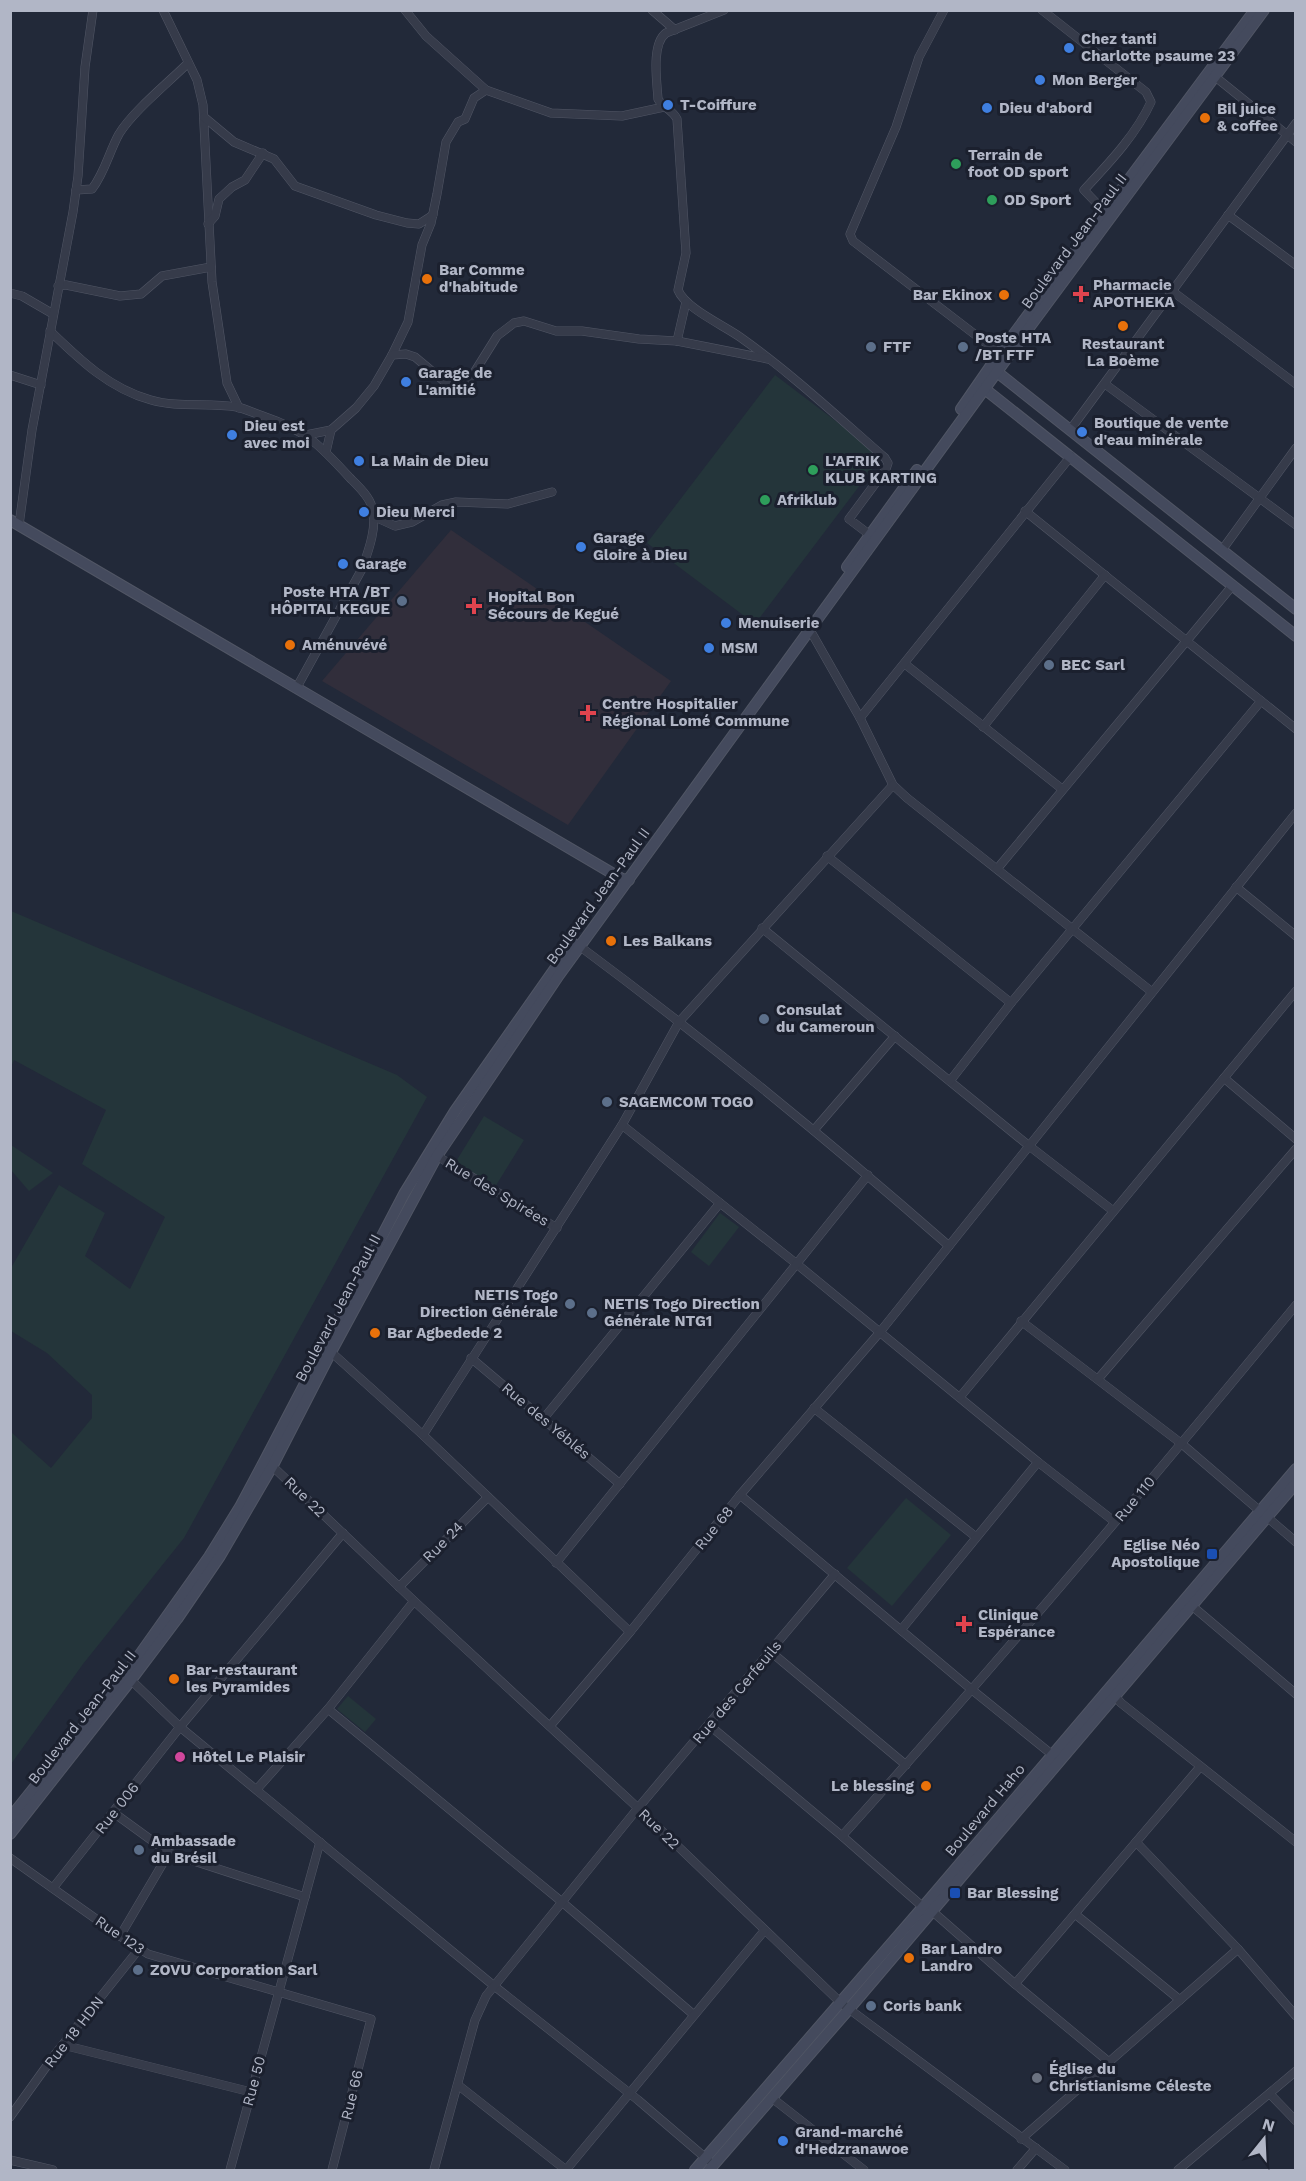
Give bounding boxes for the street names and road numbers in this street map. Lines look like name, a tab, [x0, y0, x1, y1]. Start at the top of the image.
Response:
street label: Boulevard Jean-Paul II	[1017, 170, 1131, 312]
street label: Boulevard Jean-Paul II	[542, 824, 654, 968]
street label: Rue des Spirées	[442, 1154, 552, 1230]
street label: Boulevard Jean-Paul II	[291, 1231, 385, 1385]
street label: Rue des Yéblés	[498, 1379, 594, 1463]
street label: Rue 22	[281, 1473, 329, 1521]
street label: Rue 110	[1111, 1473, 1159, 1525]
street label: Rue 68	[691, 1502, 737, 1554]
street label: Rue 24	[419, 1518, 467, 1566]
street label: Rue des Cerfeuils	[689, 1637, 785, 1747]
street label: Boulevard Jean-Paul II	[24, 1647, 140, 1787]
street label: Boulevard Haho	[941, 1760, 1029, 1860]
street label: Rue 006	[91, 1779, 143, 1837]
street label: Rue 22	[635, 1805, 683, 1853]
street label: Rue 123	[92, 1912, 148, 1958]
street label: Rue 18 HDN	[41, 1993, 107, 2071]
street label: Rue 50	[239, 2054, 269, 2108]
street label: Rue 66	[337, 2068, 367, 2122]

